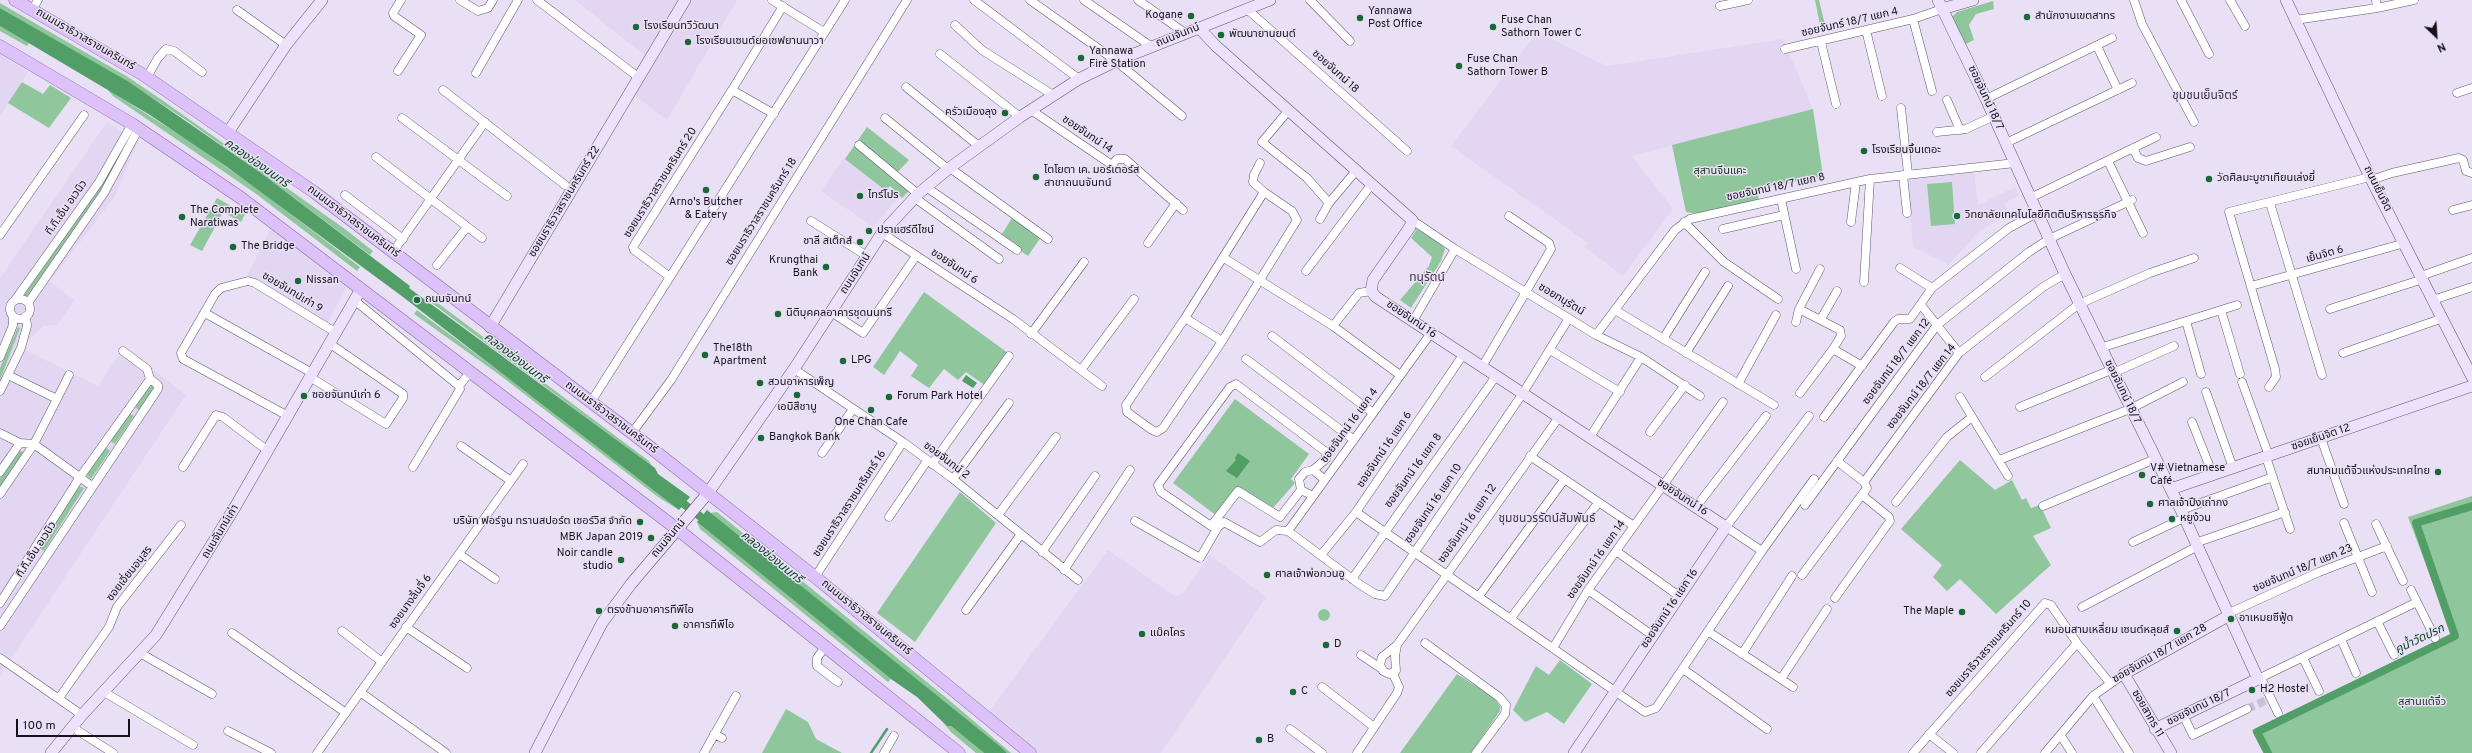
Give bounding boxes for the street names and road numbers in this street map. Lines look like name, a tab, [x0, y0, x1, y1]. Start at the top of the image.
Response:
street label: ซอยจันทร์ 18/7 แยก 4	[1800, 5, 1900, 41]
street label: ถนนนราธิวาสราชนครินทร์	[33, 6, 137, 74]
street label: ถนนจันทน์	[1154, 21, 1202, 51]
street label: ซอยจันทน์ 18	[1309, 48, 1361, 96]
street label: ซอยจันทน์ 18/7	[1964, 64, 2006, 132]
street label: ซอยจันทน์ 14	[1059, 113, 1115, 157]
street label: ซอยนราธิวาสราชนครินทร์ 20	[622, 125, 700, 241]
street label: ซอยนราธิวาสราชนครินทร์ 22	[527, 144, 603, 260]
street label: ซอยนราธิวาสราชนครินทร์ 18	[723, 156, 801, 268]
street label: ถนนเย็นจิต	[2360, 164, 2394, 214]
street label: ซอยจันทน์ 18/7 แยก 8	[1726, 171, 1826, 205]
street label: ที.ที.เอ็น อเวนิว	[43, 178, 91, 238]
street label: ถนนนราธิวาสราชนครินทร์	[304, 183, 402, 261]
street label: เย็นจิต 6	[2305, 243, 2345, 267]
street label: ซอยจันทน์ 6	[928, 246, 980, 288]
street label: ถนนจันทน์	[838, 251, 874, 297]
street label: ซอยจันทน์เก่า 9	[259, 270, 325, 316]
street label: ซอยทนุรัตน์	[1536, 281, 1586, 319]
street label: ซอยจันทน์ 16	[1383, 298, 1439, 342]
street label: ซอยจันทน์ 18/7 แยก 12	[1860, 316, 1934, 408]
street label: ซอยจันทน์ 18/7 แยก 14	[1885, 342, 1959, 432]
street label: ซอยจันทน์ 18/7	[2101, 358, 2143, 426]
street label: ถนนนราธิวาสราชนครินทร์	[562, 379, 660, 457]
street label: ซอยจันทน์ 16 แยก 4	[1318, 386, 1382, 466]
street label: ซอยจันทน์ 16 แยก 6	[1355, 409, 1415, 491]
street label: ซอยเย็นจิต 12	[2290, 422, 2352, 454]
street label: ซอยจันทน์ 16 แยก 8	[1382, 431, 1446, 511]
street label: ซอยจันทน์ 2	[920, 439, 972, 483]
street label: ซอยนราธิวาสราชนครินทร์ 16	[811, 448, 889, 560]
street label: ซอยจันทน์ 16 แยก 10	[1402, 461, 1466, 547]
street label: ซอยจันทน์ 16	[1654, 477, 1710, 519]
street label: ซอยจันทน์ 16 แยก 12	[1436, 482, 1500, 566]
street label: ถนนจันทน์เก่า	[200, 503, 242, 561]
street label: ถนนจันทน์	[649, 517, 689, 561]
street label: ซอยจันทน์ 16 แยก 14	[1565, 518, 1629, 602]
street label: ที.ที.เอ็น อเวนิว	[14, 520, 60, 580]
street label: ซอยจันทน์ 18/7 แยก 23	[2251, 542, 2355, 596]
street label: ซอยเอี่ยมอนุสร	[104, 544, 156, 604]
street label: ซอยจันทน์ 16 แยก 16	[1638, 567, 1702, 651]
street label: ซอยนางลิ้นจี่ 6	[387, 572, 435, 632]
street label: ถนนนราธิวาสราชนครินทร์	[818, 578, 914, 658]
street label: ซอยนราธิวาสราชนครินทร์ 10	[1943, 597, 2035, 701]
street label: ซอยจันทน์ 18/7 แยก 28	[2110, 622, 2210, 686]
street label: ซอยจันทน์ 18/7	[2165, 687, 2233, 729]
street label: ซอยสาทร 11	[2128, 688, 2166, 740]

